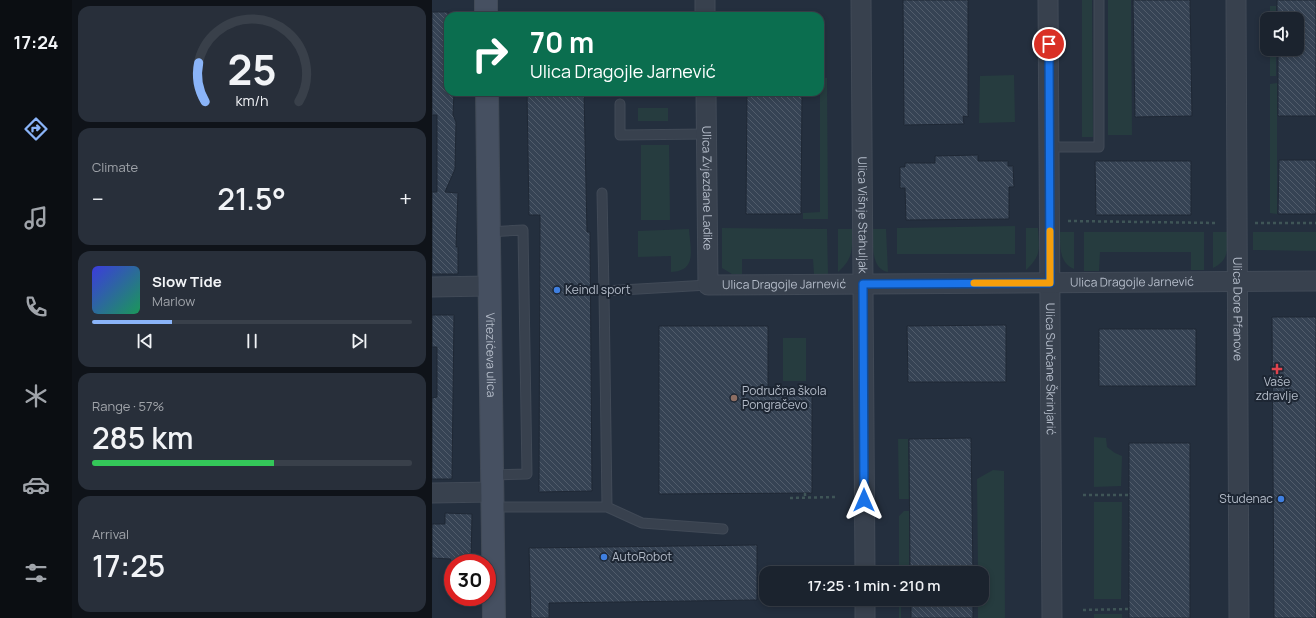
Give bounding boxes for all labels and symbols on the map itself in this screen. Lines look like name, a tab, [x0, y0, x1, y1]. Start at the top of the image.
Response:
pin	[1032, 27, 1066, 61]
street label: Ulica Zvjezdane Ladike	[698, 126, 717, 250]
street label: Ulica Višnje Stahuljak	[854, 156, 872, 275]
street label: Ulica Dore Pfanove	[1229, 257, 1247, 361]
street label: Ulica Dragojle Jarnević	[1070, 273, 1194, 291]
street label: Ulica Dragojle Jarnević	[722, 275, 846, 293]
place label: Keindl sport	[565, 281, 631, 298]
marker: Keindl sport	[552, 285, 562, 295]
street label: Ulica Sunčane Škrinjarić	[1042, 303, 1060, 436]
street label: Vitezićeva ulica	[482, 313, 500, 397]
marker: Vaše zdravlje	[1272, 364, 1282, 374]
place label: Vaše zdravlje	[1256, 373, 1298, 404]
place label: Područna škola Pongračevo	[742, 382, 826, 413]
marker: Područna škola Pongračevo	[729, 393, 739, 403]
position arrow	[843, 479, 885, 521]
place label: Studenac	[1219, 490, 1273, 507]
marker: Studenac	[1276, 494, 1286, 504]
place label: AutoRobot	[612, 548, 672, 565]
marker: AutoRobot	[599, 552, 609, 562]
speed limit sign: 30	[444, 554, 496, 606]

